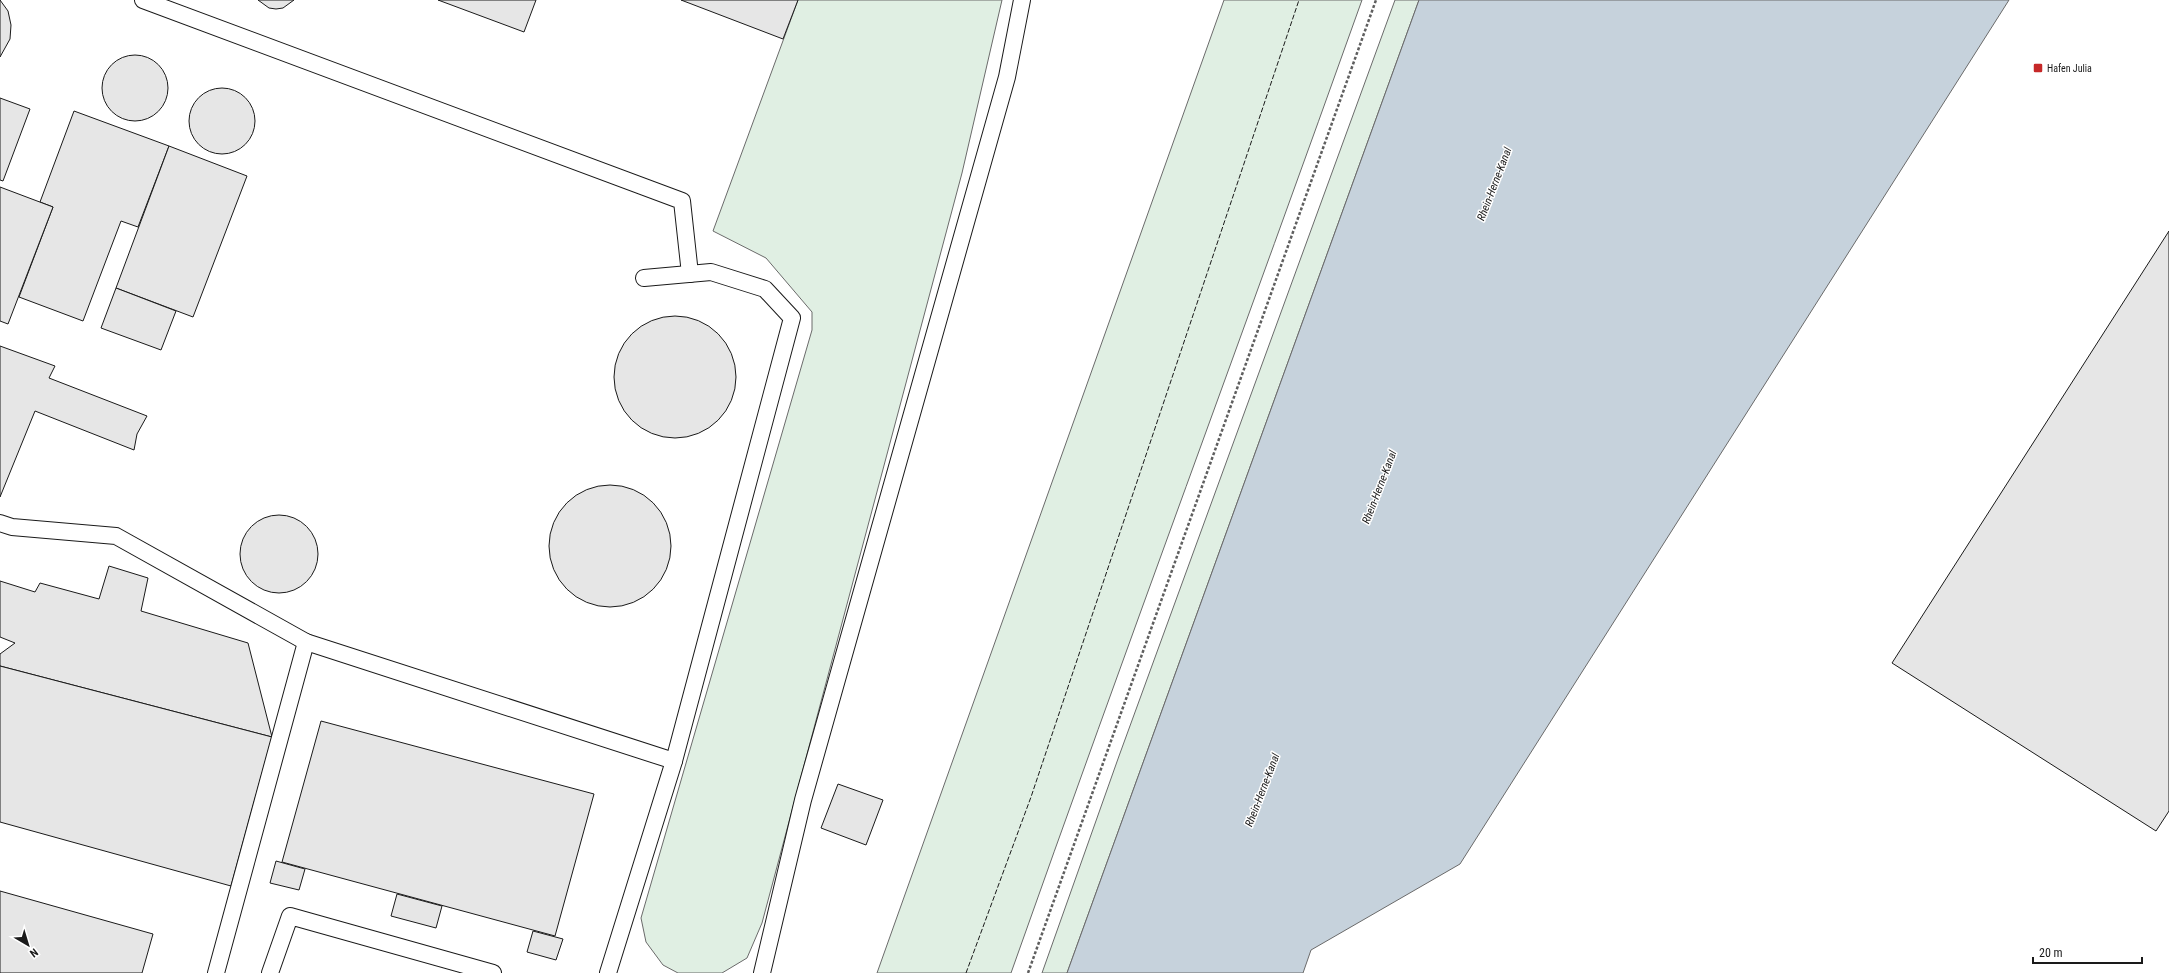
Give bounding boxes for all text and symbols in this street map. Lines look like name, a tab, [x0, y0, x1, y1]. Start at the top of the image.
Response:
marker: Hafen Julia	[2032, 62, 2044, 74]
place label: Hafen Julia	[2047, 63, 2092, 74]
water label: Rhein-Herne-Kanal	[1475, 145, 1515, 223]
water label: Rhein-Herne-Kanal	[1360, 448, 1400, 526]
water label: Rhein-Herne-Kanal	[1243, 751, 1283, 829]
north arrow	[8, 925, 48, 965]
scale bar	[2033, 939, 2142, 965]
text: N	[27, 945, 41, 960]
text: 20 m	[2039, 946, 2063, 960]

